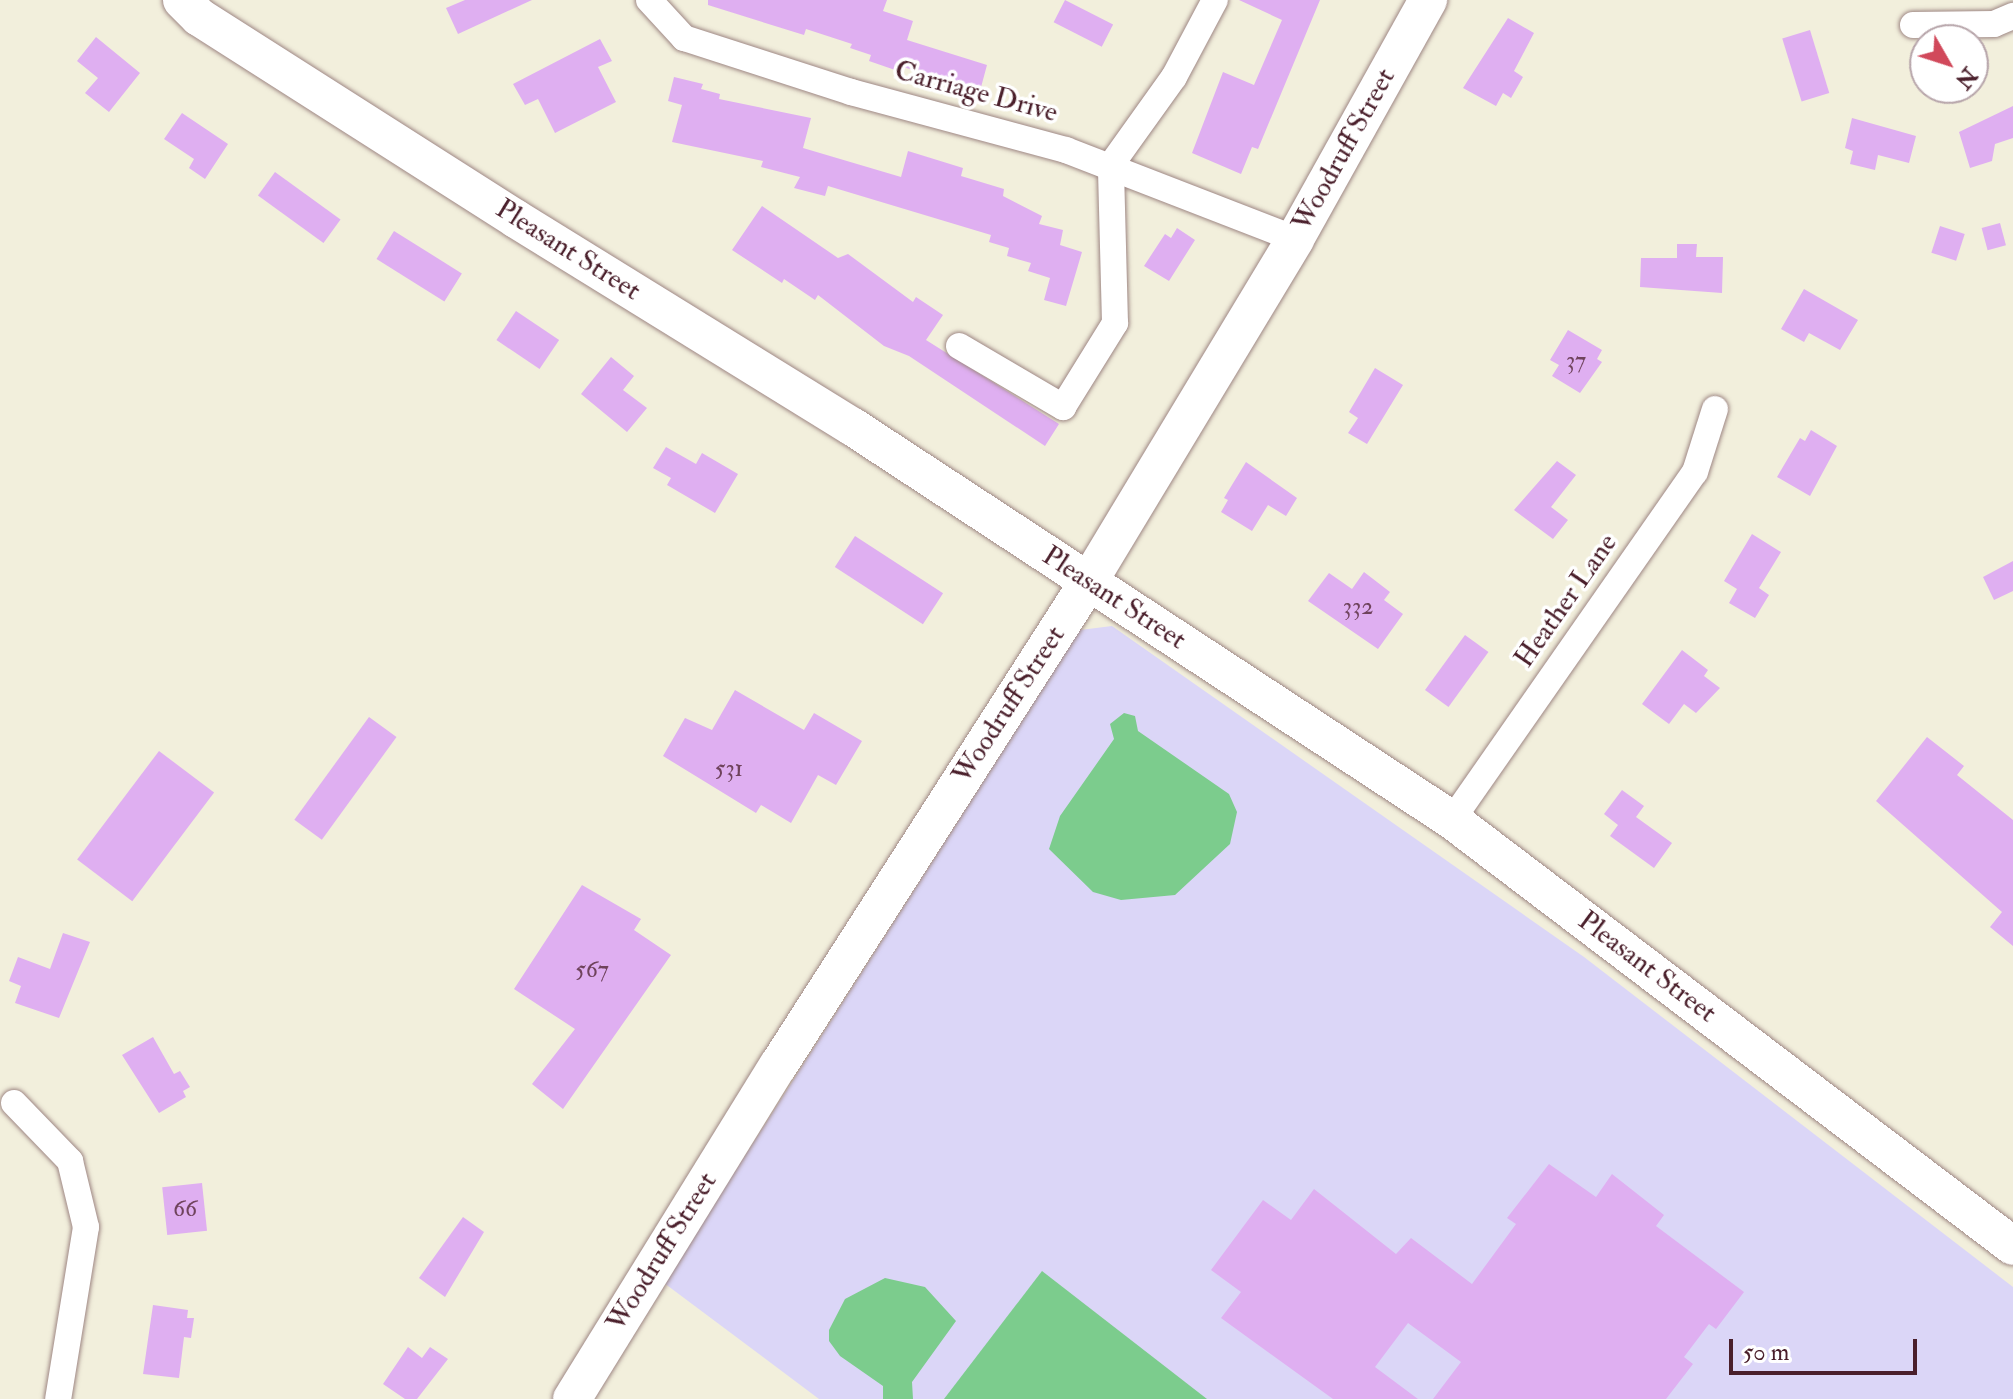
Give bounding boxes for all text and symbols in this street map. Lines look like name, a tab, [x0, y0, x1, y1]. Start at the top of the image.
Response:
north arrow	[1909, 24, 1989, 104]
street label: Carriage Drive	[891, 54, 1061, 130]
text: N	[1949, 61, 1983, 94]
street label: Woodruff Street	[1285, 63, 1403, 237]
street label: Pleasant Street	[489, 192, 647, 308]
house number: 37	[1566, 347, 1586, 375]
street label: Heather Lane	[1508, 528, 1624, 674]
street label: Pleasant Street	[1036, 539, 1192, 657]
house number: 332	[1343, 593, 1373, 621]
street label: Woodruff Street	[946, 620, 1072, 790]
house number: 531	[715, 755, 743, 783]
street label: Pleasant Street	[1571, 904, 1723, 1030]
house number: 567	[575, 956, 609, 984]
street label: Woodruff Street	[600, 1166, 724, 1338]
house number: 66	[173, 1195, 197, 1223]
scale bar	[1733, 1323, 1921, 1373]
text: 50 m	[1743, 1337, 1789, 1368]

